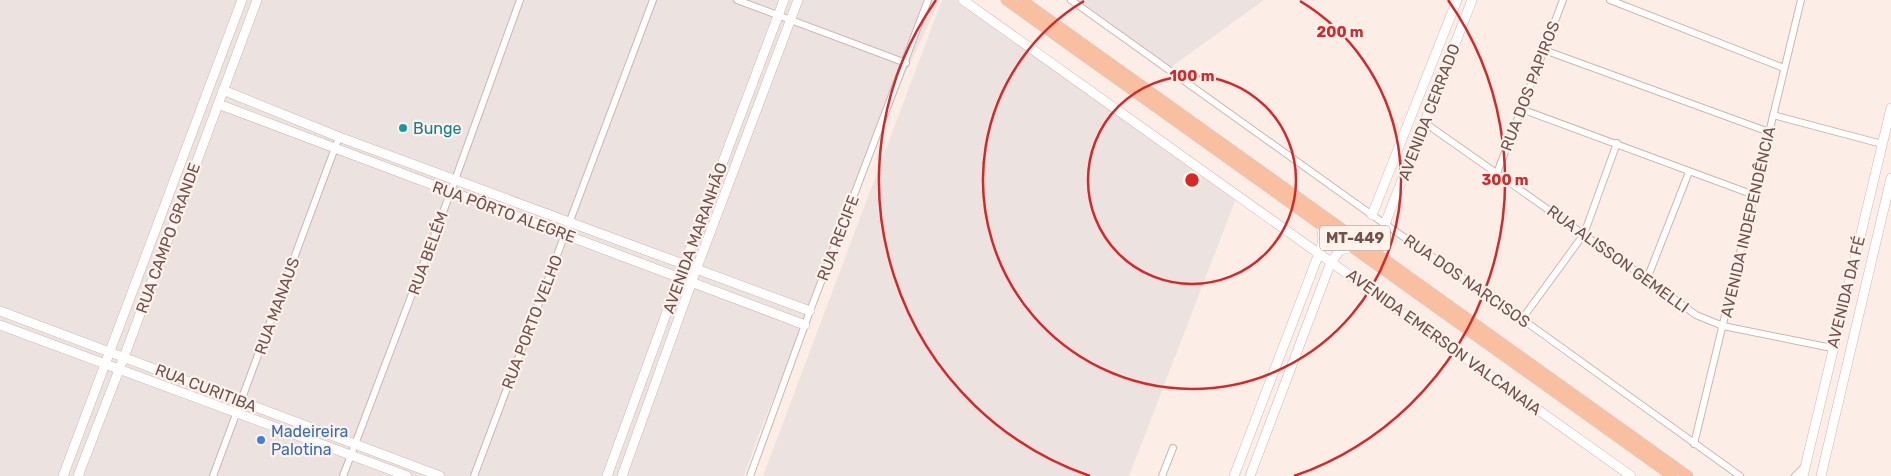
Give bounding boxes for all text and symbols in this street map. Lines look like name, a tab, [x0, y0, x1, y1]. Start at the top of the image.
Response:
street label: RUA DOS PAPIROS	[1496, 18, 1564, 154]
text: 200 m	[1316, 23, 1364, 41]
street label: AVENIDA CERRADO	[1394, 41, 1464, 183]
text: 100 m	[1170, 67, 1214, 85]
place label: Bunge	[413, 119, 462, 138]
marker: Bunge	[397, 122, 409, 134]
street label: AVENIDA INDEPENDÊNCIA	[1717, 124, 1779, 319]
street label: RUA CAMPO GRANDE	[132, 160, 204, 316]
street label: AVENIDA MARANHÃO	[659, 160, 731, 316]
centre of rings	[1183, 171, 1201, 189]
text: 300 m	[1481, 171, 1529, 189]
street label: RUA PÔRTO ALEGRE	[430, 176, 578, 247]
street label: RUA RECIFE	[813, 193, 863, 283]
street label: RUA ALISSON GEMELLI	[1543, 201, 1693, 317]
street label: RUA BELÉM	[404, 209, 452, 297]
road number: MT-449	[1320, 226, 1390, 250]
street label: RUA DOS NARCISOS	[1400, 230, 1534, 332]
street label: AVENIDA DA FÉ	[1823, 234, 1869, 350]
street label: RUA PORTO VELHO	[498, 252, 566, 392]
street label: RUA MANAUS	[251, 255, 303, 357]
street label: AVENIDA EMERSON VALCANAIA	[1343, 265, 1545, 419]
street label: RUA CURITIBA	[152, 360, 260, 416]
place label: Madeireira Palotina	[271, 422, 348, 459]
marker: Madeireira Palotina	[255, 434, 267, 446]

